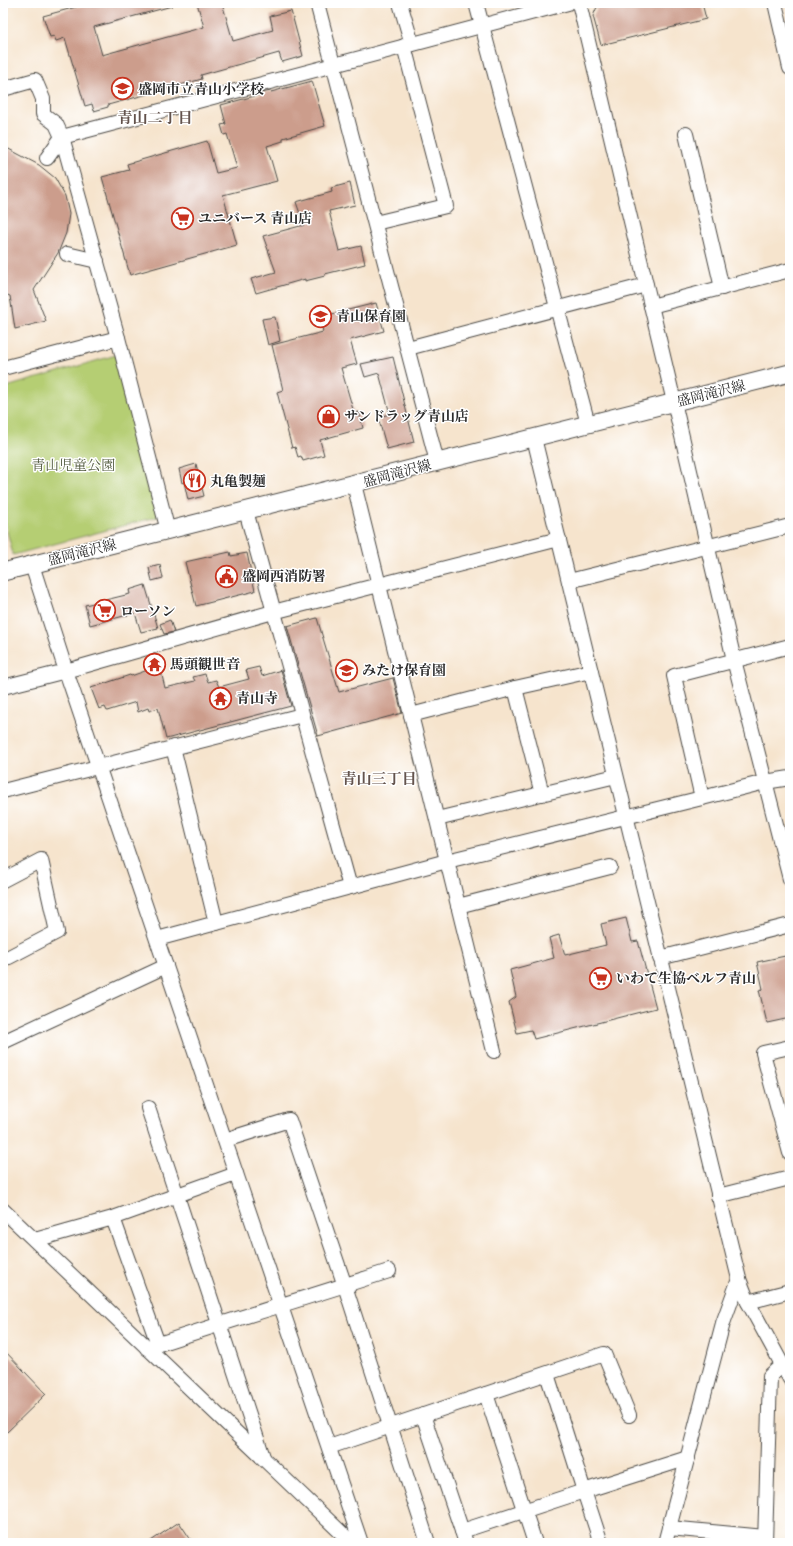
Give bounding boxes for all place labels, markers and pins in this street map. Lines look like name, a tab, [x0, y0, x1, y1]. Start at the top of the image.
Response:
school or university icon: 盛岡市立青山小学校	[109, 76, 135, 102]
place label: 盛岡市立青山小学校	[138, 81, 264, 99]
supermarket icon: ユニバース 青山店	[170, 205, 196, 231]
place label: ユニバース 青山店	[198, 210, 312, 228]
school or university icon: 青山保育園	[307, 303, 333, 329]
place label: 青山保育園	[336, 308, 406, 326]
shop icon: サンドラッグ青山店	[315, 403, 341, 429]
place label: サンドラッグ青山店	[344, 408, 469, 426]
restaurant icon: 丸亀製麺	[181, 468, 207, 494]
place label: 丸亀製麺	[210, 473, 266, 491]
public building icon: 盛岡西消防署	[214, 563, 240, 589]
place label: 盛岡西消防署	[242, 568, 326, 586]
supermarket icon: ローソン	[91, 598, 117, 624]
place label: ローソン	[120, 603, 175, 621]
temple icon: 馬頭観世音	[142, 651, 168, 677]
place label: 馬頭観世音	[170, 656, 240, 674]
school or university icon: みたけ保育園	[333, 657, 359, 683]
place label: みたけ保育園	[362, 662, 446, 680]
temple icon: 青山寺	[208, 685, 234, 711]
place label: 青山寺	[236, 690, 278, 708]
supermarket icon: いわて生協ベルフ青山	[587, 965, 613, 991]
place label: いわて生協ベルフ青山	[616, 970, 756, 988]

